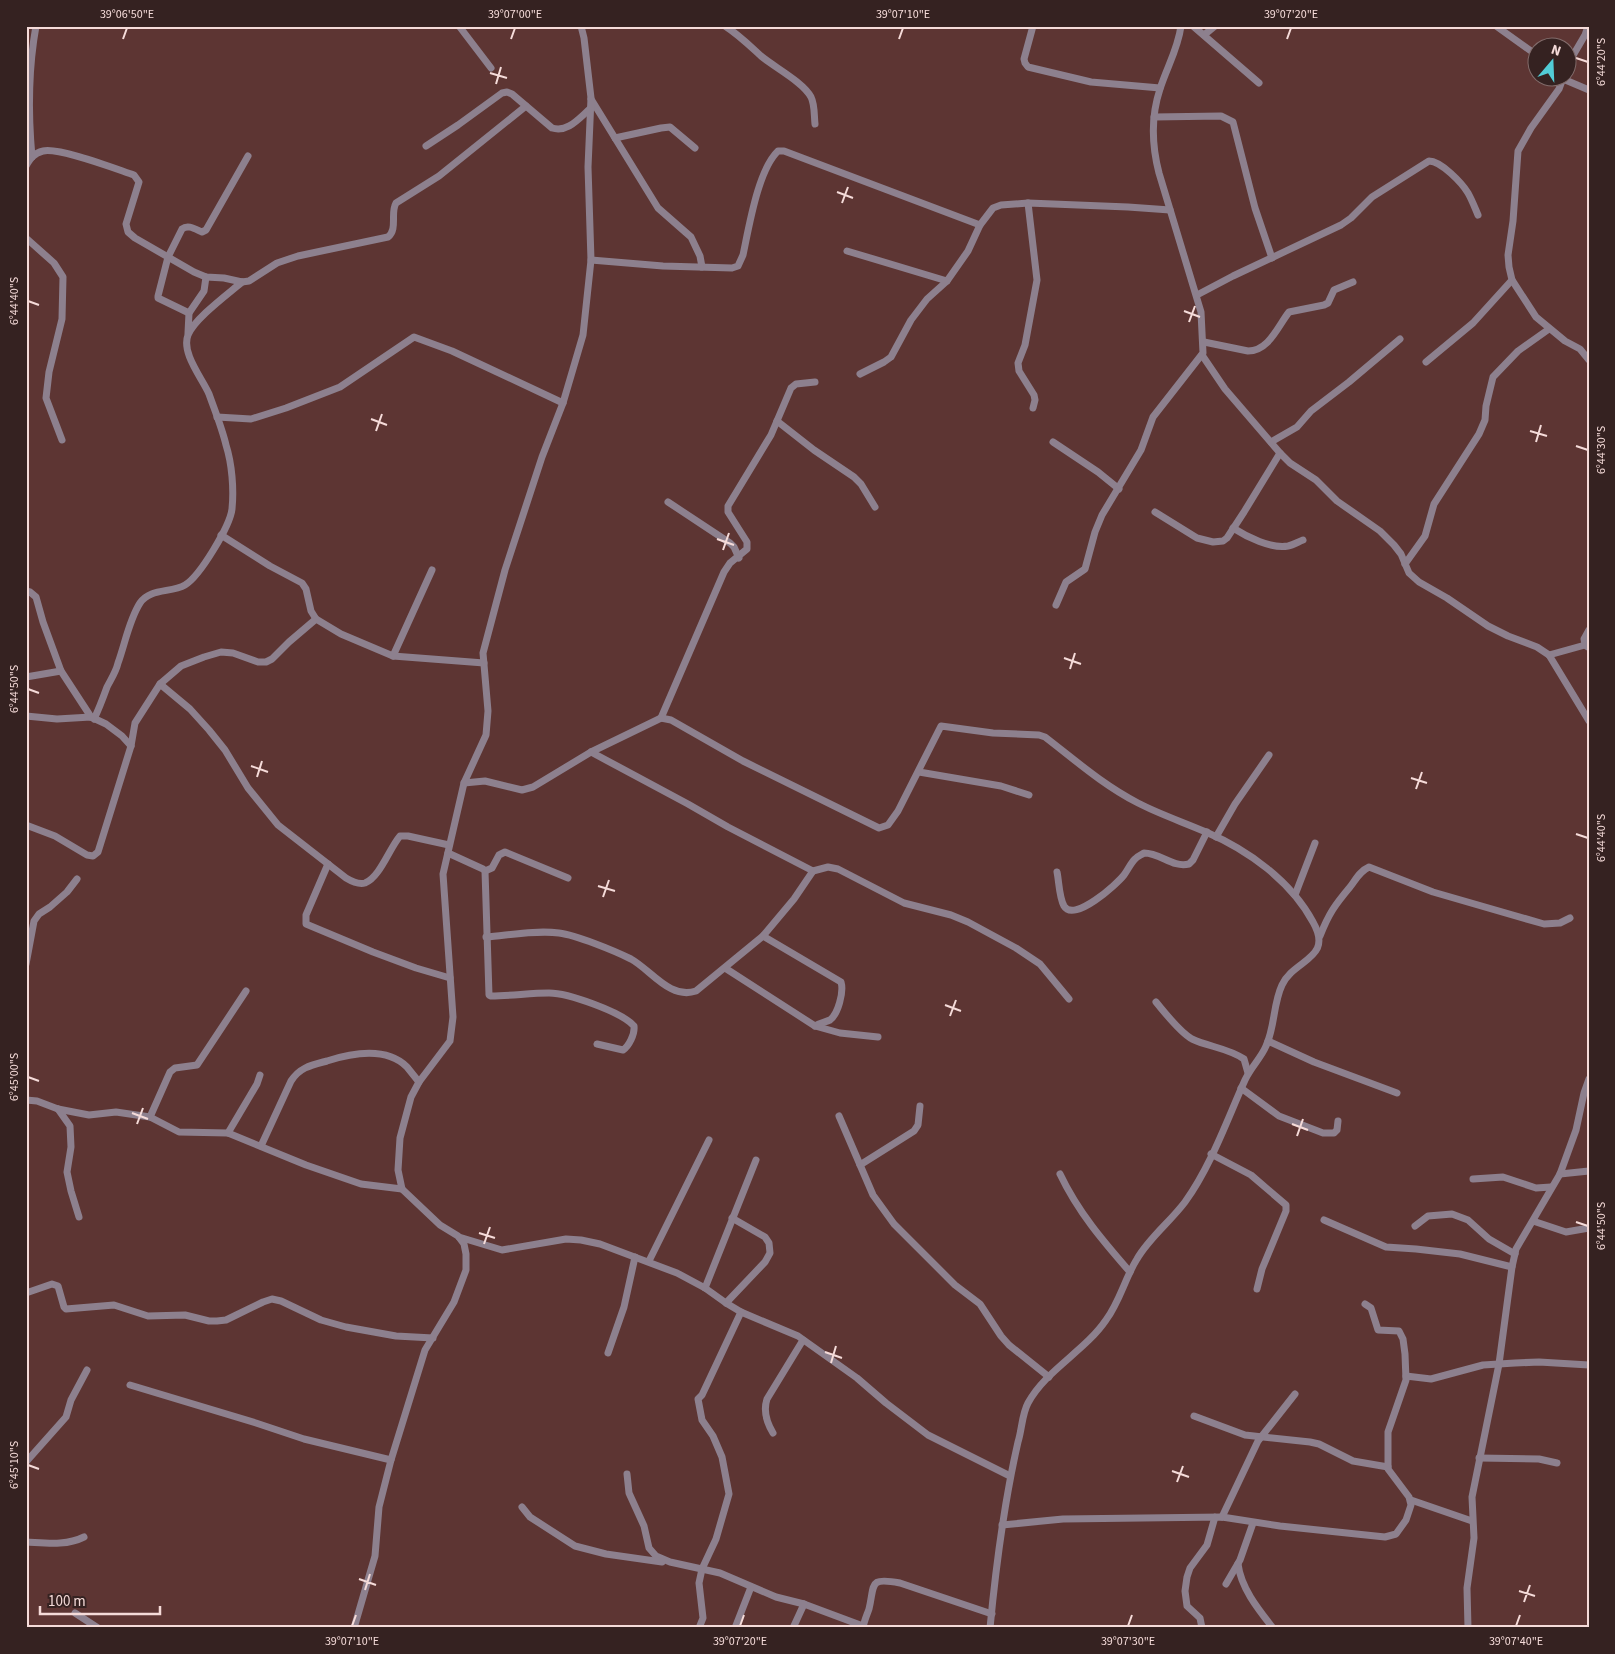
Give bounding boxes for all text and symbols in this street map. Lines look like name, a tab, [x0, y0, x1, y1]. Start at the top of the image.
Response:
text: 39°06'50"E	[100, 6, 154, 23]
text: 39°07'00"E	[488, 6, 542, 23]
text: 39°07'10"E	[876, 6, 930, 23]
text: 39°07'20"E	[1264, 6, 1318, 23]
north arrow	[1528, 38, 1578, 88]
text: 6°44'20"S	[1593, 38, 1610, 86]
text: N	[1548, 40, 1564, 62]
text: 6°44'40"S	[6, 277, 23, 325]
text: 6°44'30"S	[1593, 426, 1610, 474]
text: 6°44'50"S	[6, 665, 23, 713]
text: 6°44'40"S	[1593, 814, 1610, 862]
text: 6°45'00"S	[6, 1053, 23, 1101]
text: 6°44'50"S	[1593, 1202, 1610, 1250]
text: 6°45'10"S	[6, 1441, 23, 1489]
scale bar	[40, 1584, 160, 1616]
text: 100 m	[48, 1591, 86, 1612]
text: 39°07'10"E	[325, 1633, 379, 1650]
text: 39°07'20"E	[713, 1633, 767, 1650]
text: 39°07'30"E	[1101, 1633, 1155, 1650]
text: 39°07'40"E	[1489, 1633, 1543, 1650]

